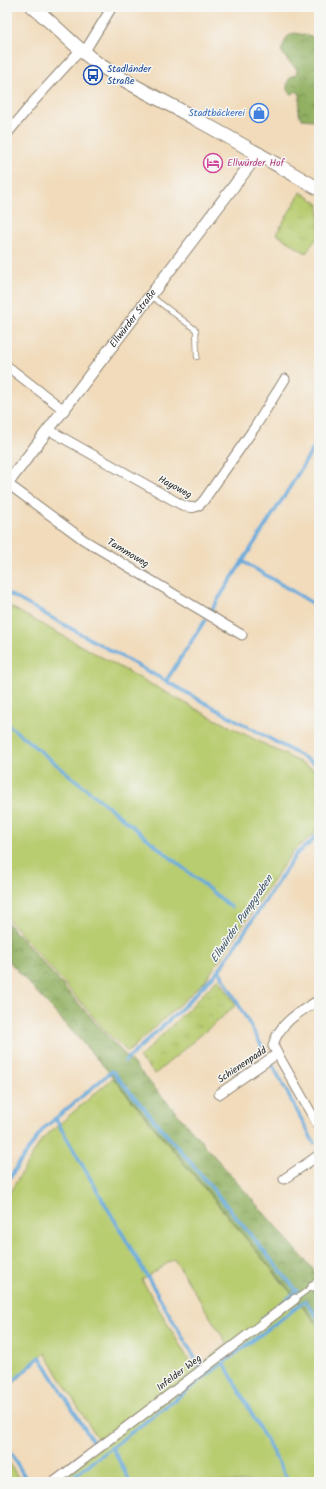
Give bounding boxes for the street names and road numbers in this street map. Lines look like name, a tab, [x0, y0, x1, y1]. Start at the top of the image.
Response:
street label: Ellwürder Straße	[105, 285, 161, 351]
street label: Hayoweg	[155, 471, 195, 503]
street label: Tammoweg	[104, 534, 152, 572]
street label: Schienenpadd	[214, 1042, 271, 1087]
street label: Infelder Weg	[153, 1351, 205, 1395]

